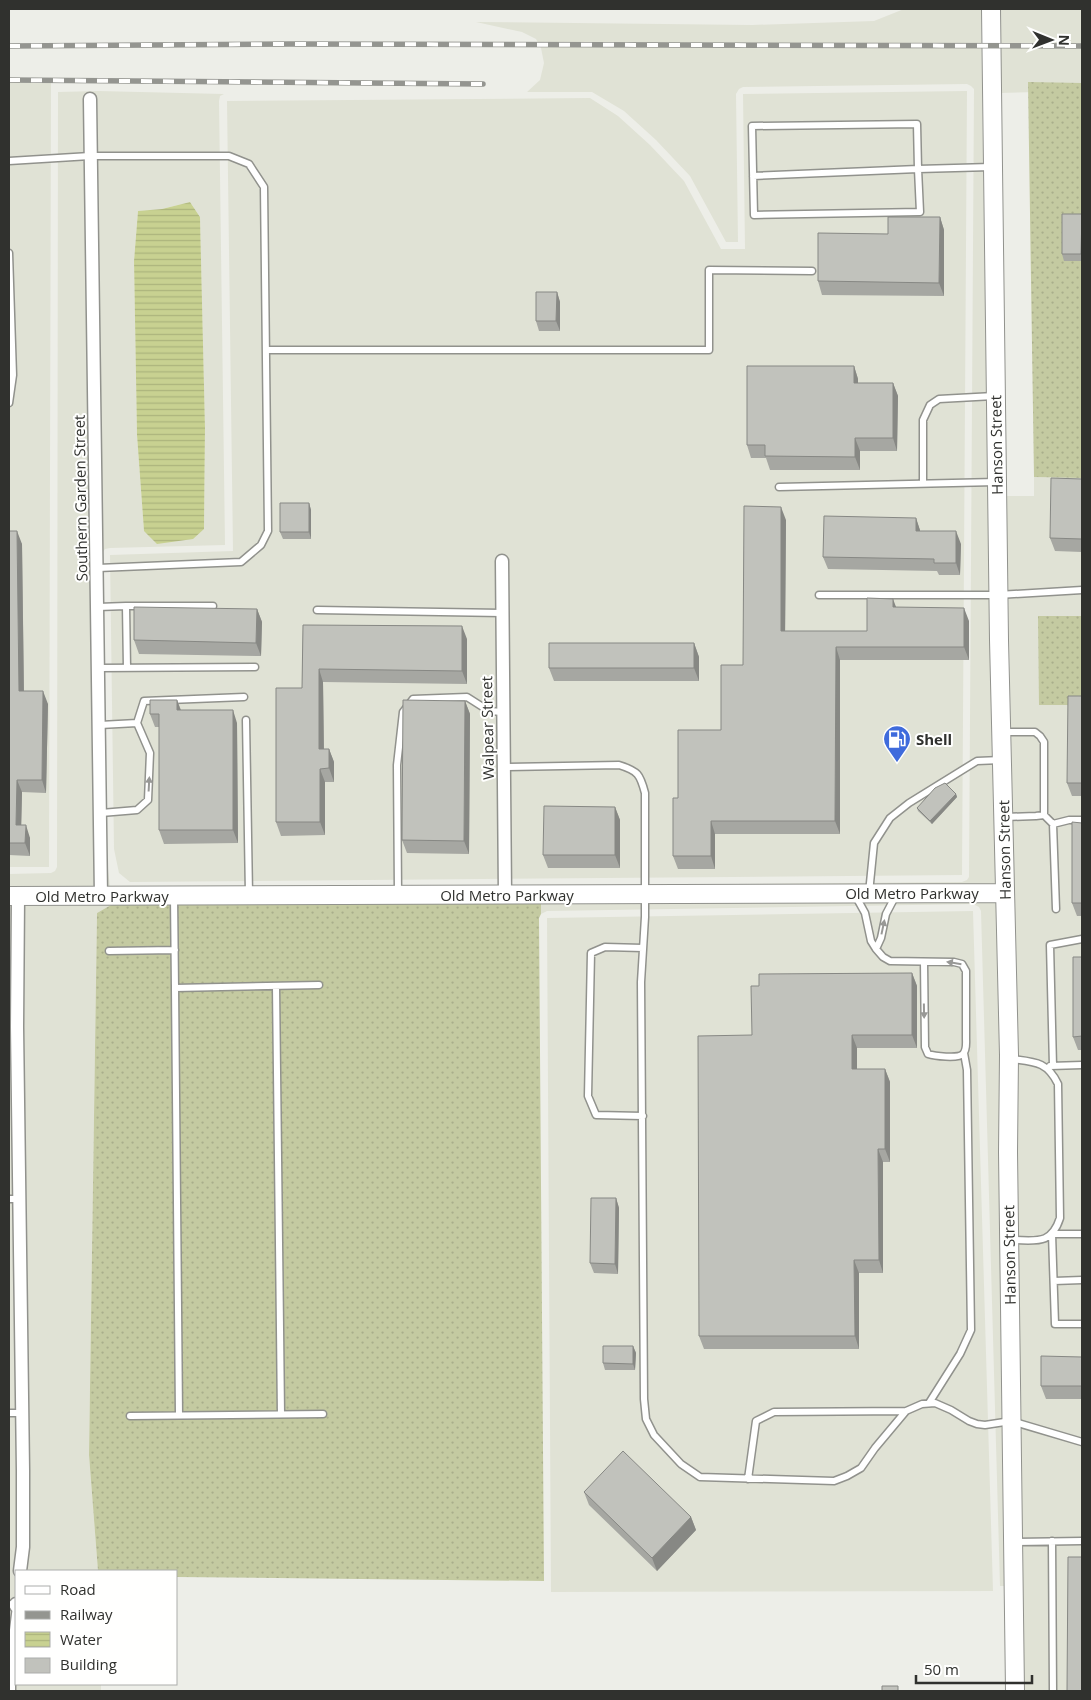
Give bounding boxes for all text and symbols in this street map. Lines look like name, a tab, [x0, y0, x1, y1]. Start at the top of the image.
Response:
north arrow	[1026, 15, 1076, 65]
text: N	[1055, 34, 1074, 46]
street label: Hanson Street	[985, 395, 1007, 495]
street label: Southern Garden Street	[69, 415, 91, 581]
street label: Walpear Street	[476, 676, 498, 780]
fuel station icon: Shell	[882, 724, 912, 763]
place label: Shell	[916, 729, 952, 749]
one-way arrow	[145, 776, 153, 792]
street label: Hanson Street	[993, 800, 1015, 900]
street label: Old Metro Parkway	[845, 883, 979, 903]
street label: Old Metro Parkway	[440, 885, 574, 905]
street label: Old Metro Parkway	[35, 886, 169, 906]
one-way arrow	[879, 920, 887, 935]
one-way arrow	[945, 959, 961, 967]
one-way arrow	[920, 1003, 928, 1019]
street label: Hanson Street	[998, 1205, 1020, 1305]
legend	[15, 1570, 178, 1685]
text: Road	[60, 1579, 96, 1599]
text: Railway	[60, 1604, 113, 1624]
text: Water	[60, 1629, 102, 1649]
scale bar	[916, 1652, 1032, 1684]
text: Building	[60, 1654, 117, 1674]
text: 50 m	[924, 1659, 959, 1679]

